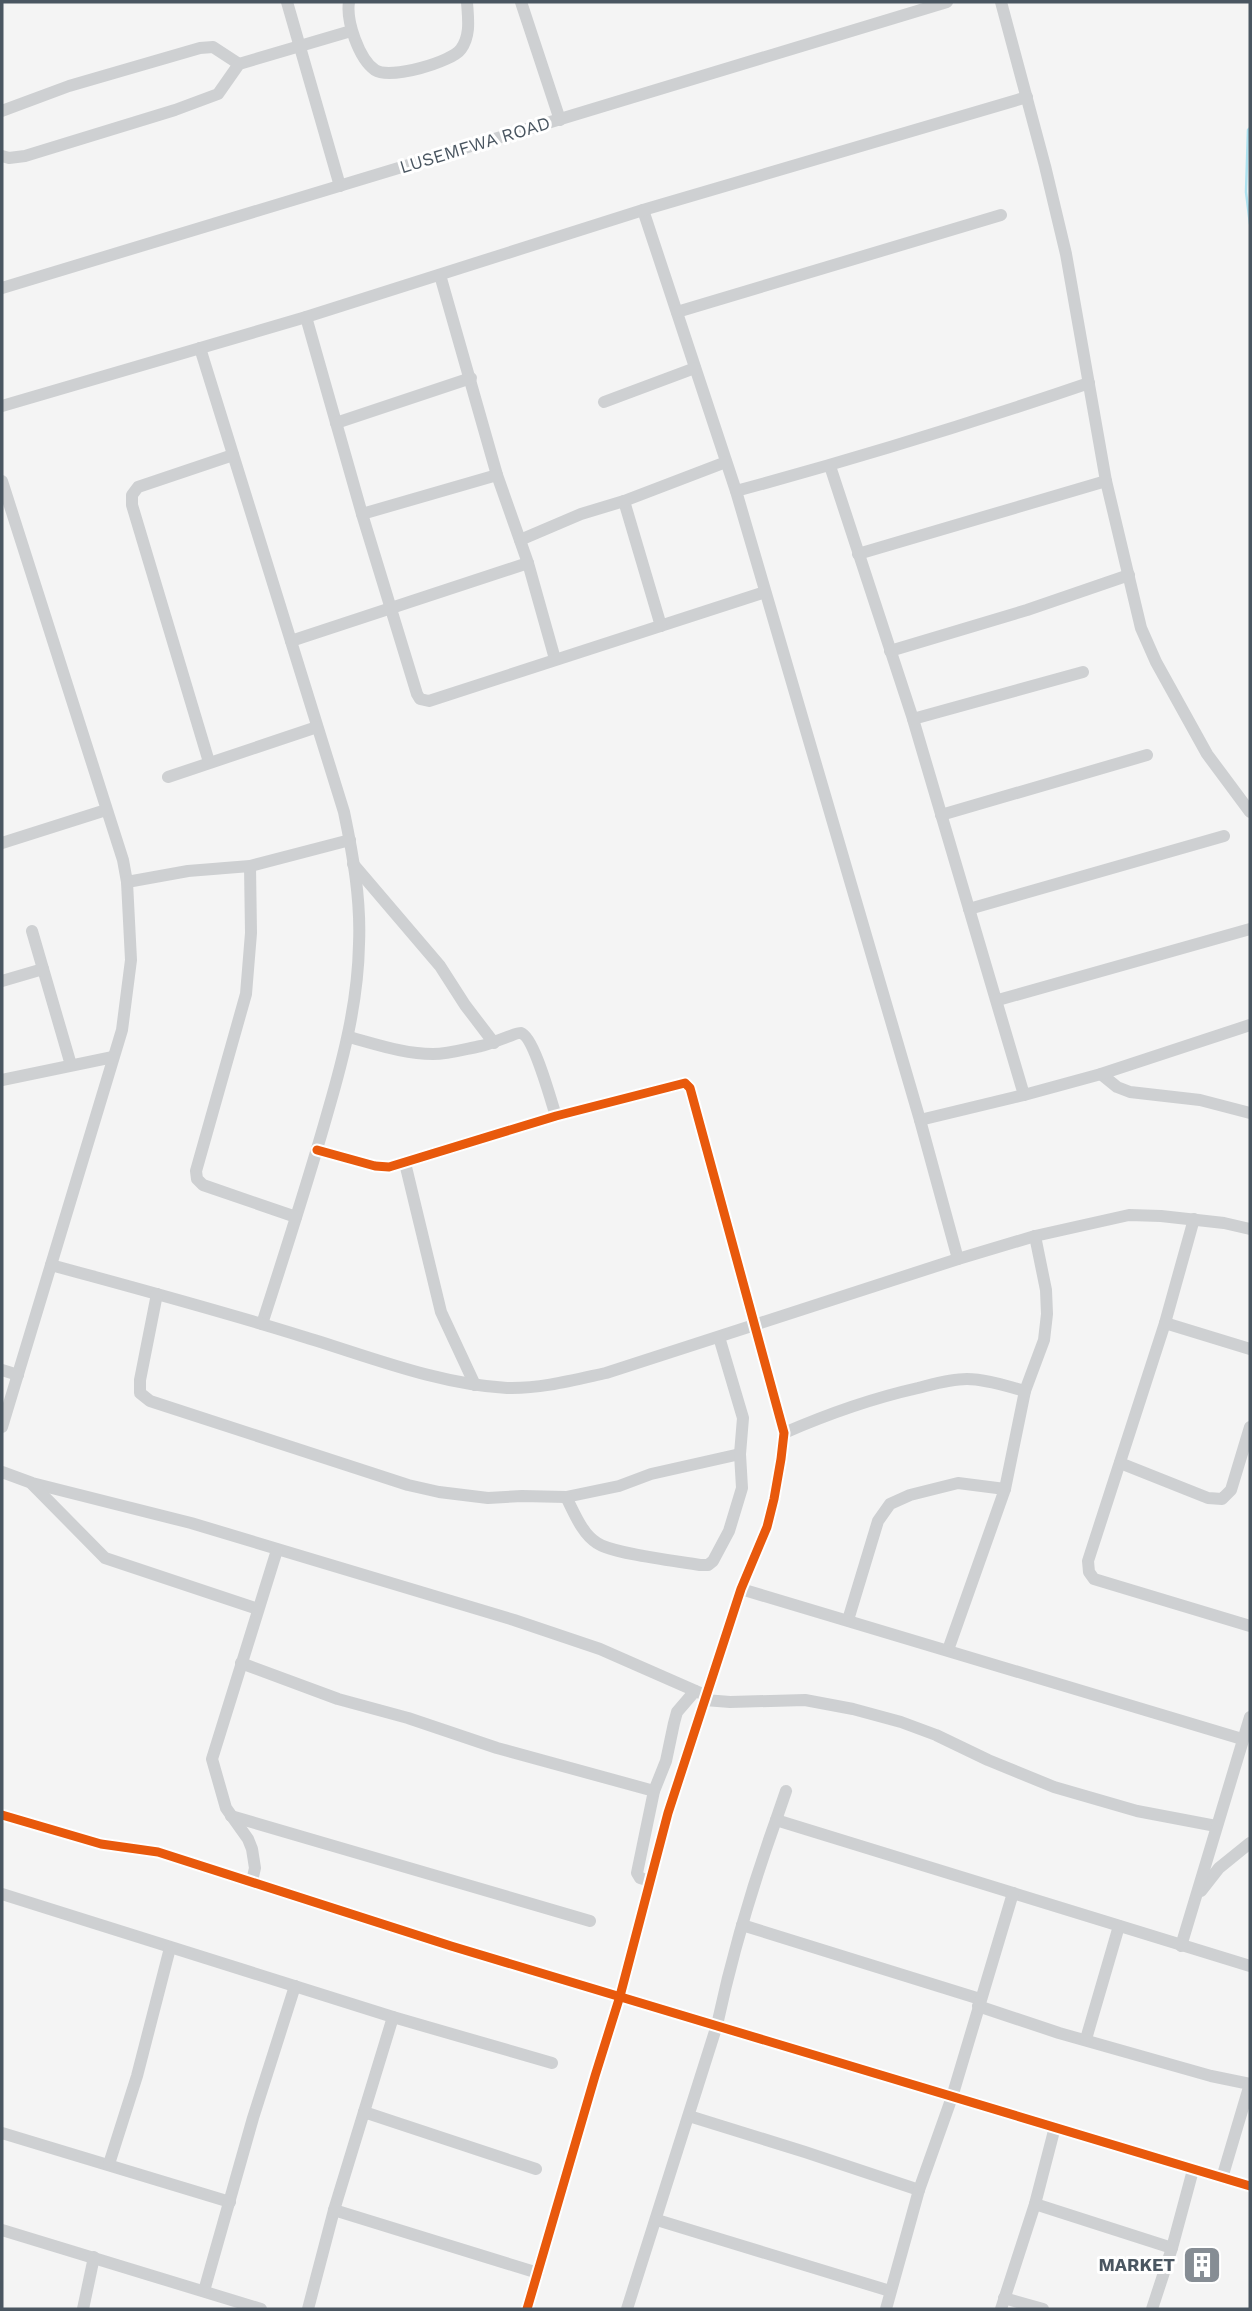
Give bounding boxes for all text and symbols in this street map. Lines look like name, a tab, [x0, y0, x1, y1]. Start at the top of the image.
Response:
street label: LUSEMFWA ROAD	[397, 112, 553, 177]
building icon: MARKET	[1181, 2244, 1223, 2286]
place label: MARKET	[1098, 2254, 1175, 2275]

